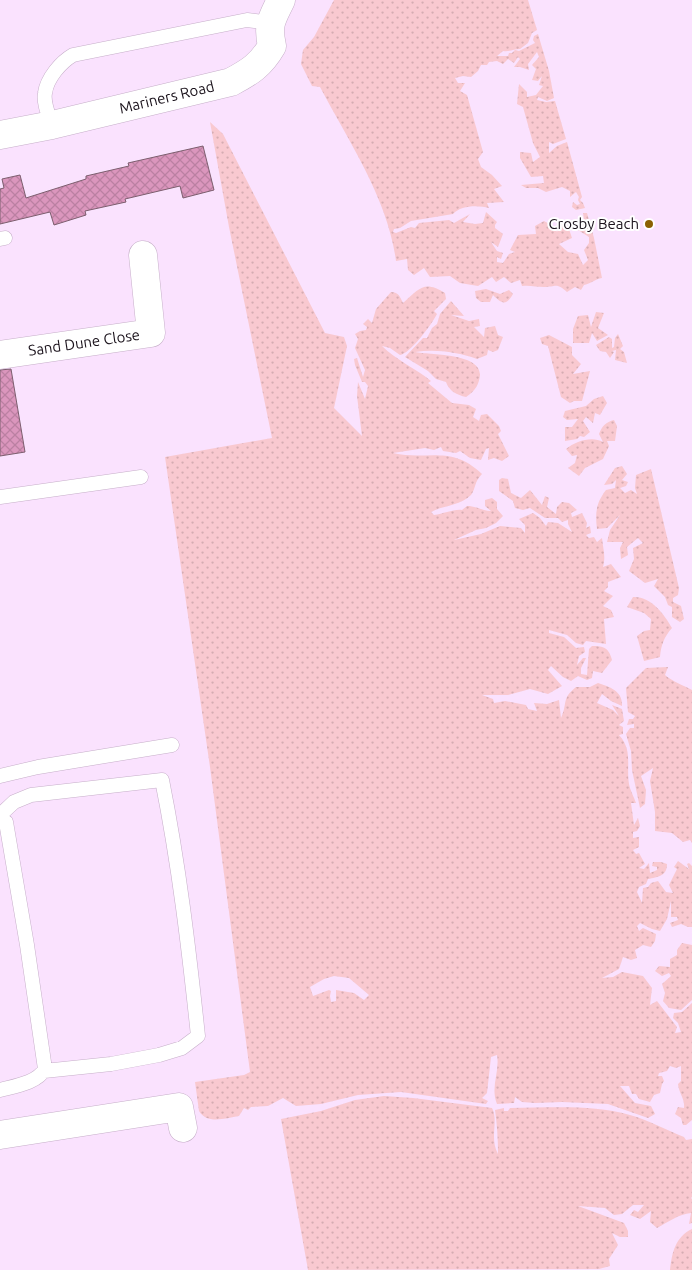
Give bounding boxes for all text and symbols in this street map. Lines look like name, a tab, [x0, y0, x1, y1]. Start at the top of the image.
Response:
street label: Mariners Road	[117, 77, 216, 117]
place label: Crosby Beach	[548, 215, 639, 232]
marker: Crosby Beach	[643, 218, 655, 230]
street label: Sand Dune Close	[27, 326, 141, 359]

